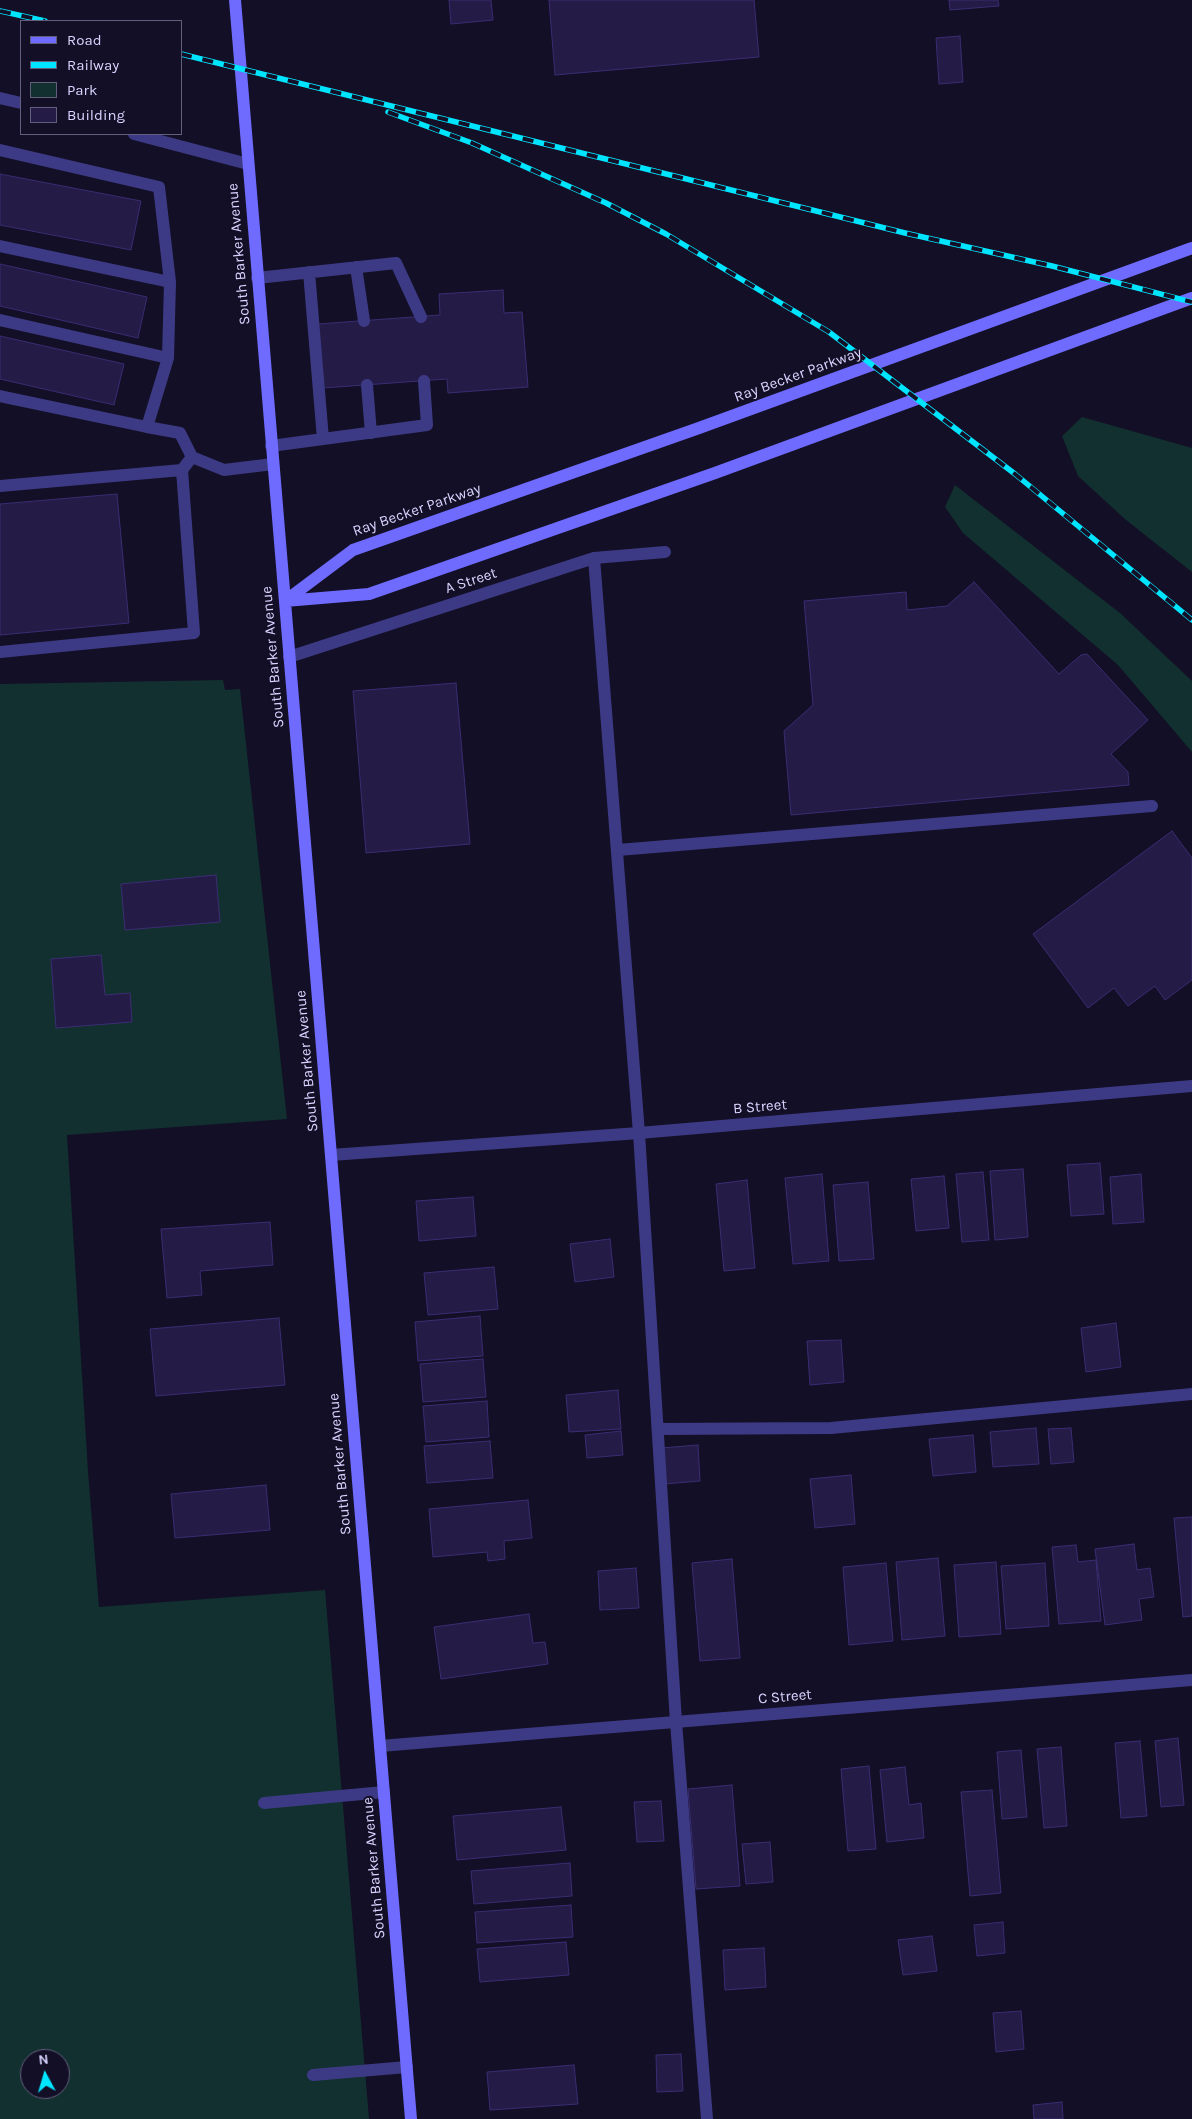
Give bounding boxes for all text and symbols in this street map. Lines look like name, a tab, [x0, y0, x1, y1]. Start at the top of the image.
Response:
legend	[20, 20, 182, 135]
text: Road	[67, 31, 102, 49]
text: Railway	[67, 56, 119, 74]
text: Park	[67, 81, 97, 99]
text: Building	[67, 106, 125, 124]
street label: South Barker Avenue	[224, 182, 254, 326]
street label: Ray Becker Parkway	[732, 344, 864, 406]
street label: Ray Becker Parkway	[351, 480, 483, 540]
street label: A Street	[443, 564, 499, 598]
street label: South Barker Avenue	[258, 585, 288, 729]
street label: South Barker Avenue	[292, 989, 322, 1133]
street label: B Street	[732, 1096, 788, 1118]
street label: South Barker Avenue	[325, 1392, 355, 1536]
street label: C Street	[757, 1686, 813, 1708]
street label: South Barker Avenue	[359, 1796, 389, 1940]
north arrow	[20, 2049, 70, 2099]
text: N	[38, 2051, 49, 2069]

